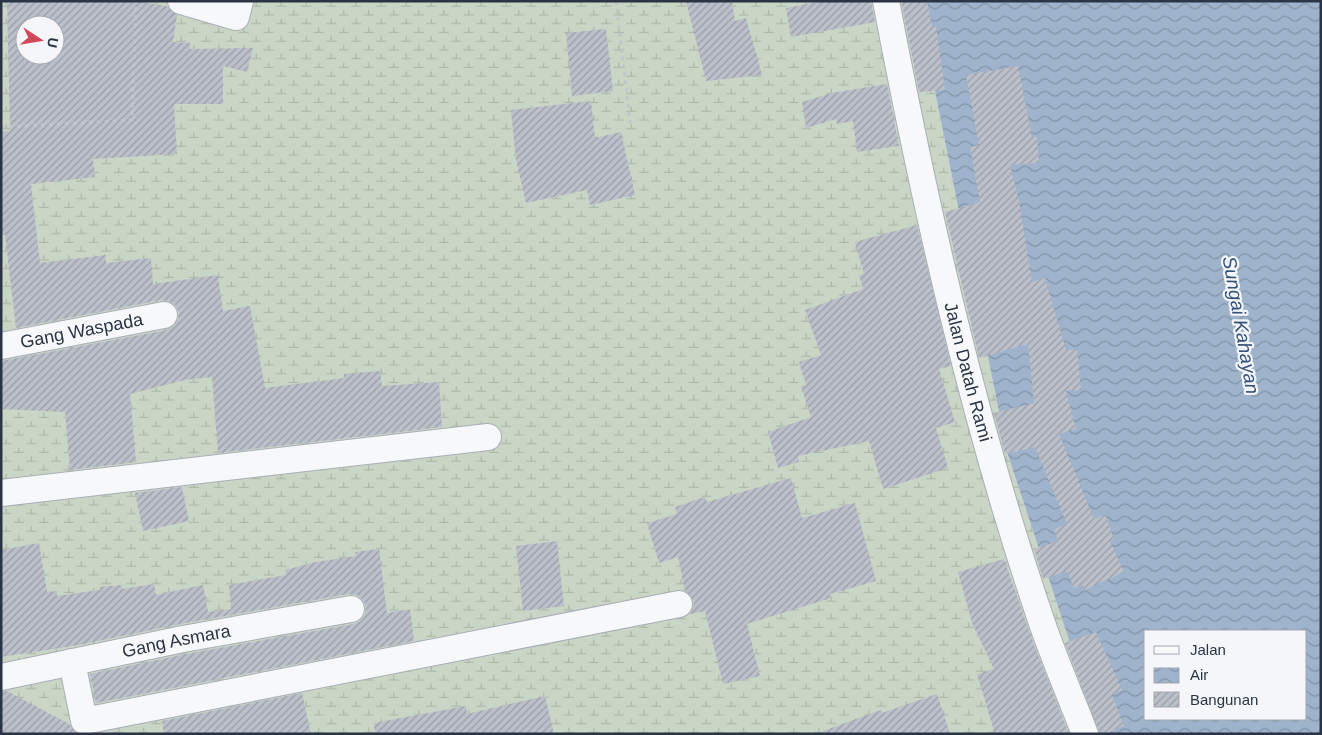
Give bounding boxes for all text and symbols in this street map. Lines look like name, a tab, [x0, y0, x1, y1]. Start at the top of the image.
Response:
north arrow	[15, 15, 65, 65]
text: U	[44, 36, 62, 49]
water label: Sungai Kahayan	[1219, 255, 1263, 395]
street label: Jalan Datah Rami	[940, 300, 996, 444]
street label: Gang Waspada	[19, 309, 146, 352]
street label: Gang Asmara	[120, 621, 233, 661]
legend	[1144, 630, 1307, 720]
text: Jalan	[1190, 641, 1226, 658]
text: Air	[1190, 666, 1208, 683]
text: Bangunan	[1190, 691, 1258, 708]

